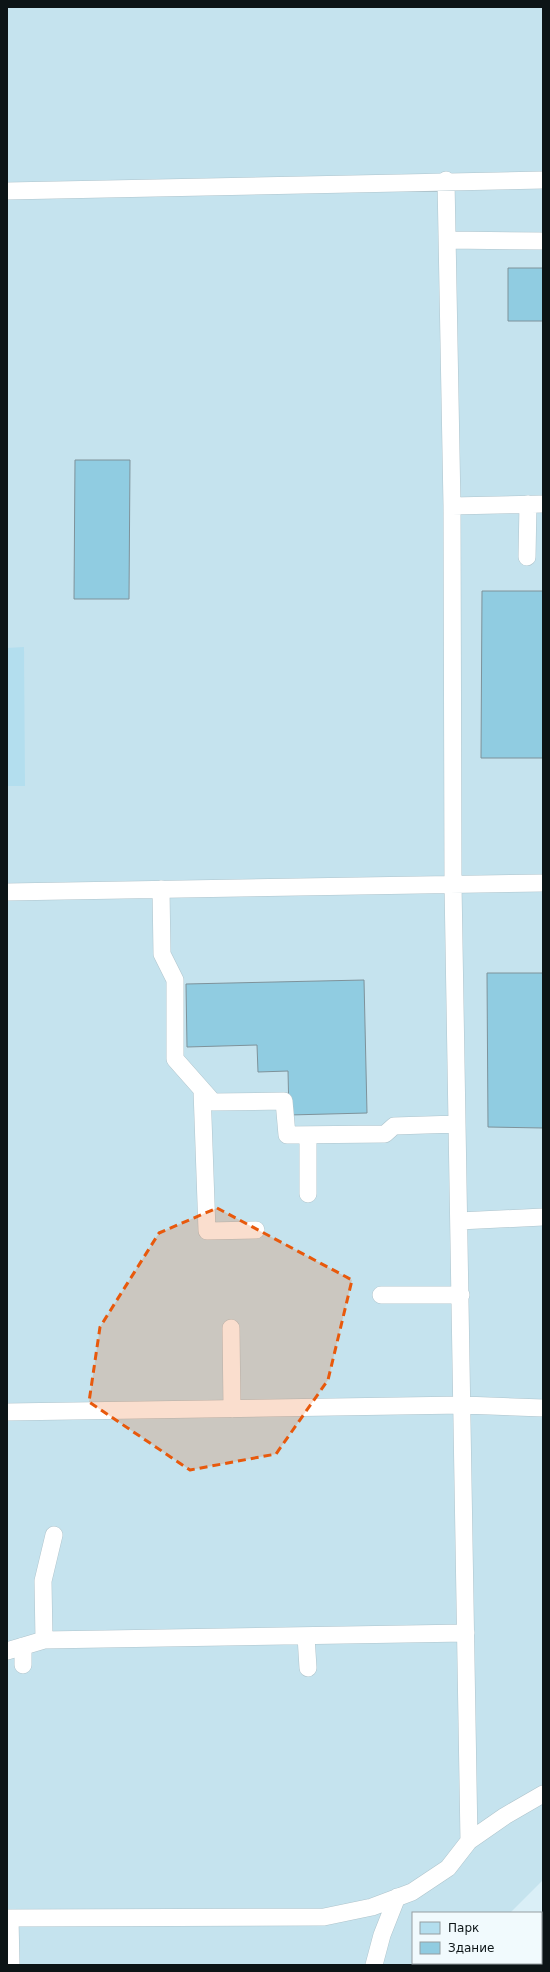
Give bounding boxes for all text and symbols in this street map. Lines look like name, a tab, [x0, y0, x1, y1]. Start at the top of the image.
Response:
legend	[412, 1912, 542, 1964]
text: Парк	[448, 1921, 479, 1935]
text: Здание	[448, 1941, 494, 1955]

